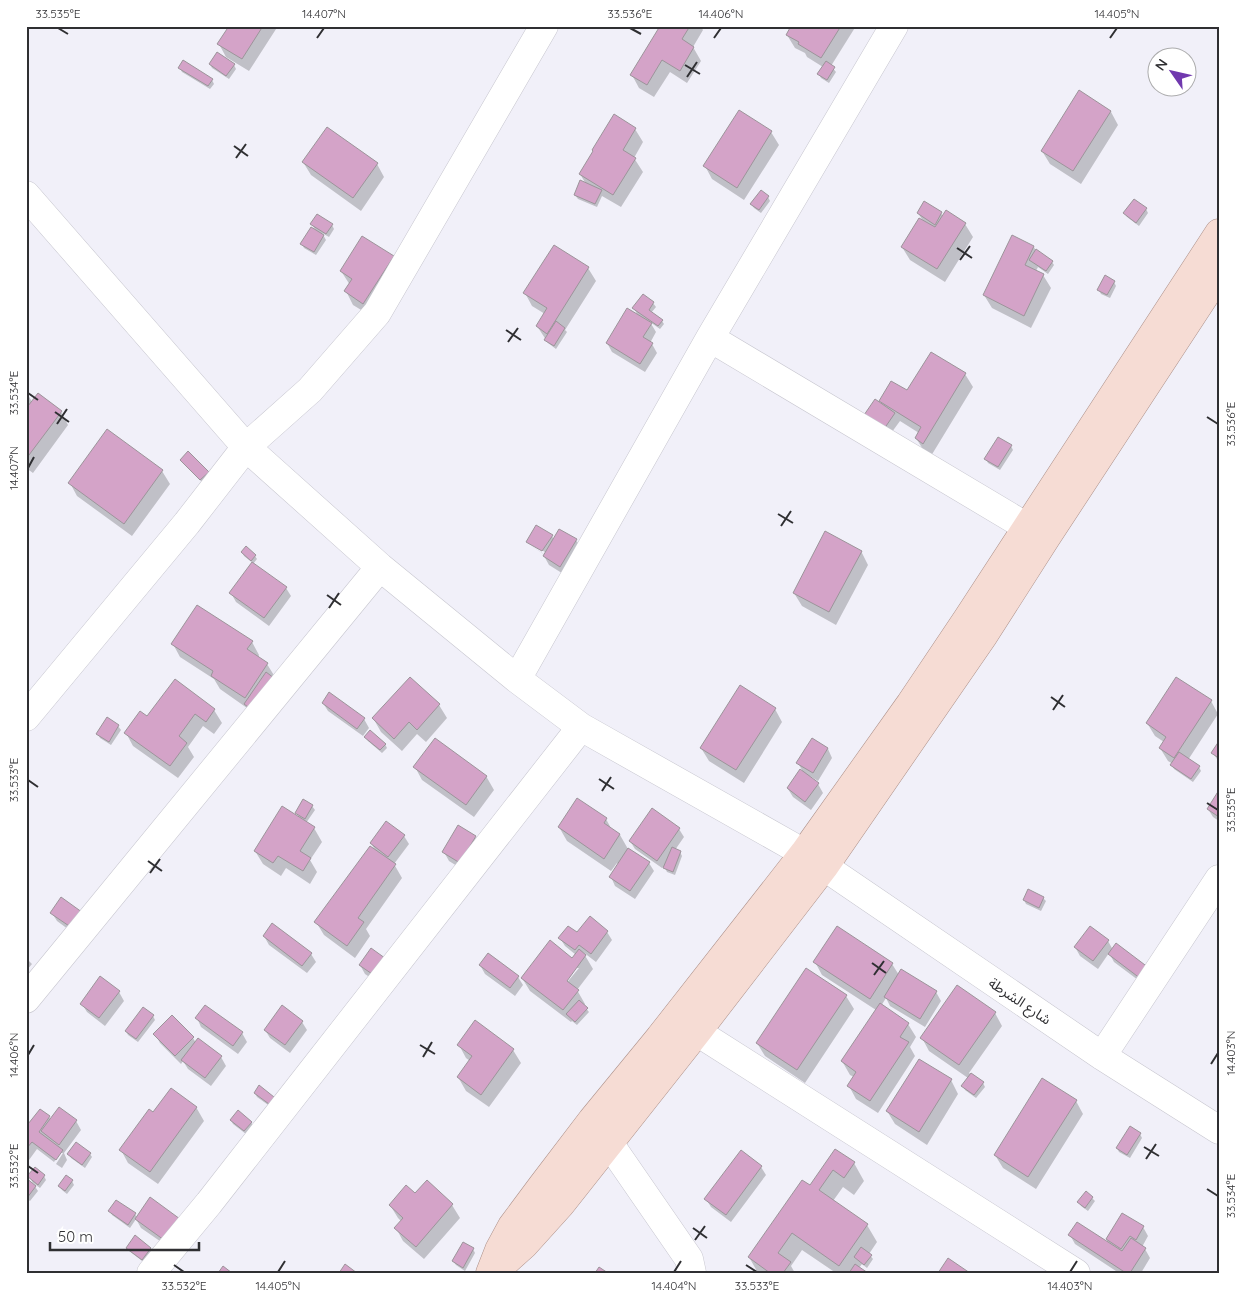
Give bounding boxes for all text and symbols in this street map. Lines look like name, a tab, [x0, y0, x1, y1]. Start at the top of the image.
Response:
text: 33.535°E	[36, 6, 81, 21]
text: 14.407°N	[302, 6, 346, 21]
text: 33.536°E	[608, 6, 653, 21]
text: 14.406°N	[698, 6, 744, 21]
text: 14.405°N	[1094, 6, 1140, 21]
north arrow	[1148, 48, 1198, 98]
text: N	[1151, 55, 1172, 74]
text: 33.534°E	[6, 370, 21, 415]
text: 33.536°E	[1223, 401, 1238, 446]
text: 14.407°N	[6, 446, 21, 490]
text: 33.533°E	[6, 757, 21, 802]
text: 33.535°E	[1223, 787, 1238, 832]
street label: شارع الشرطة	[984, 974, 1055, 1030]
text: 14.403°N	[1223, 1031, 1238, 1075]
text: 14.406°N	[6, 1032, 21, 1078]
text: 33.532°E	[6, 1143, 21, 1189]
text: 33.534°E	[1223, 1173, 1238, 1218]
scale bar	[50, 1219, 199, 1251]
text: 50 m	[58, 1227, 93, 1246]
text: 33.532°E	[161, 1278, 207, 1293]
text: 14.405°N	[255, 1278, 301, 1293]
text: 14.404°N	[652, 1278, 696, 1293]
text: 33.533°E	[735, 1278, 780, 1293]
text: 14.403°N	[1048, 1278, 1092, 1293]

